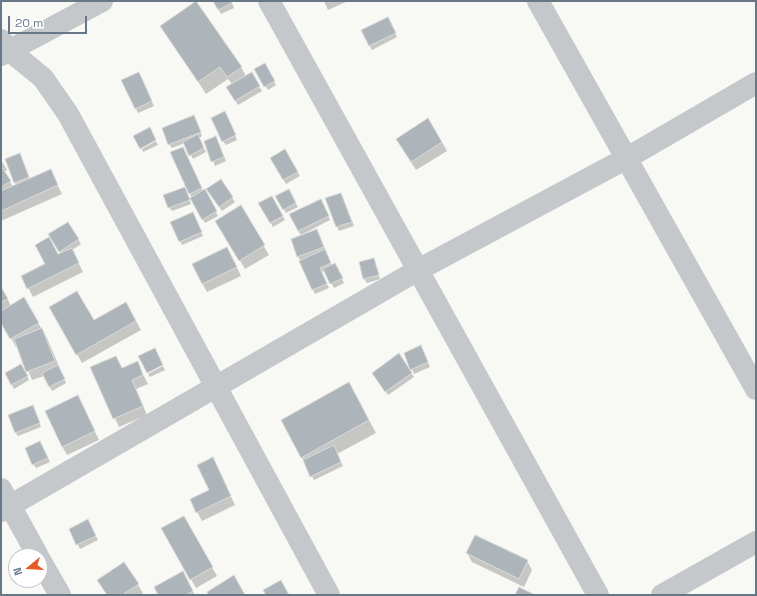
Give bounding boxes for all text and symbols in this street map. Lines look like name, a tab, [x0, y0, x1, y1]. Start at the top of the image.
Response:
scale bar	[10, 8, 89, 34]
text: 20 m	[15, 15, 43, 31]
north arrow	[8, 548, 48, 588]
text: N	[10, 566, 25, 577]

